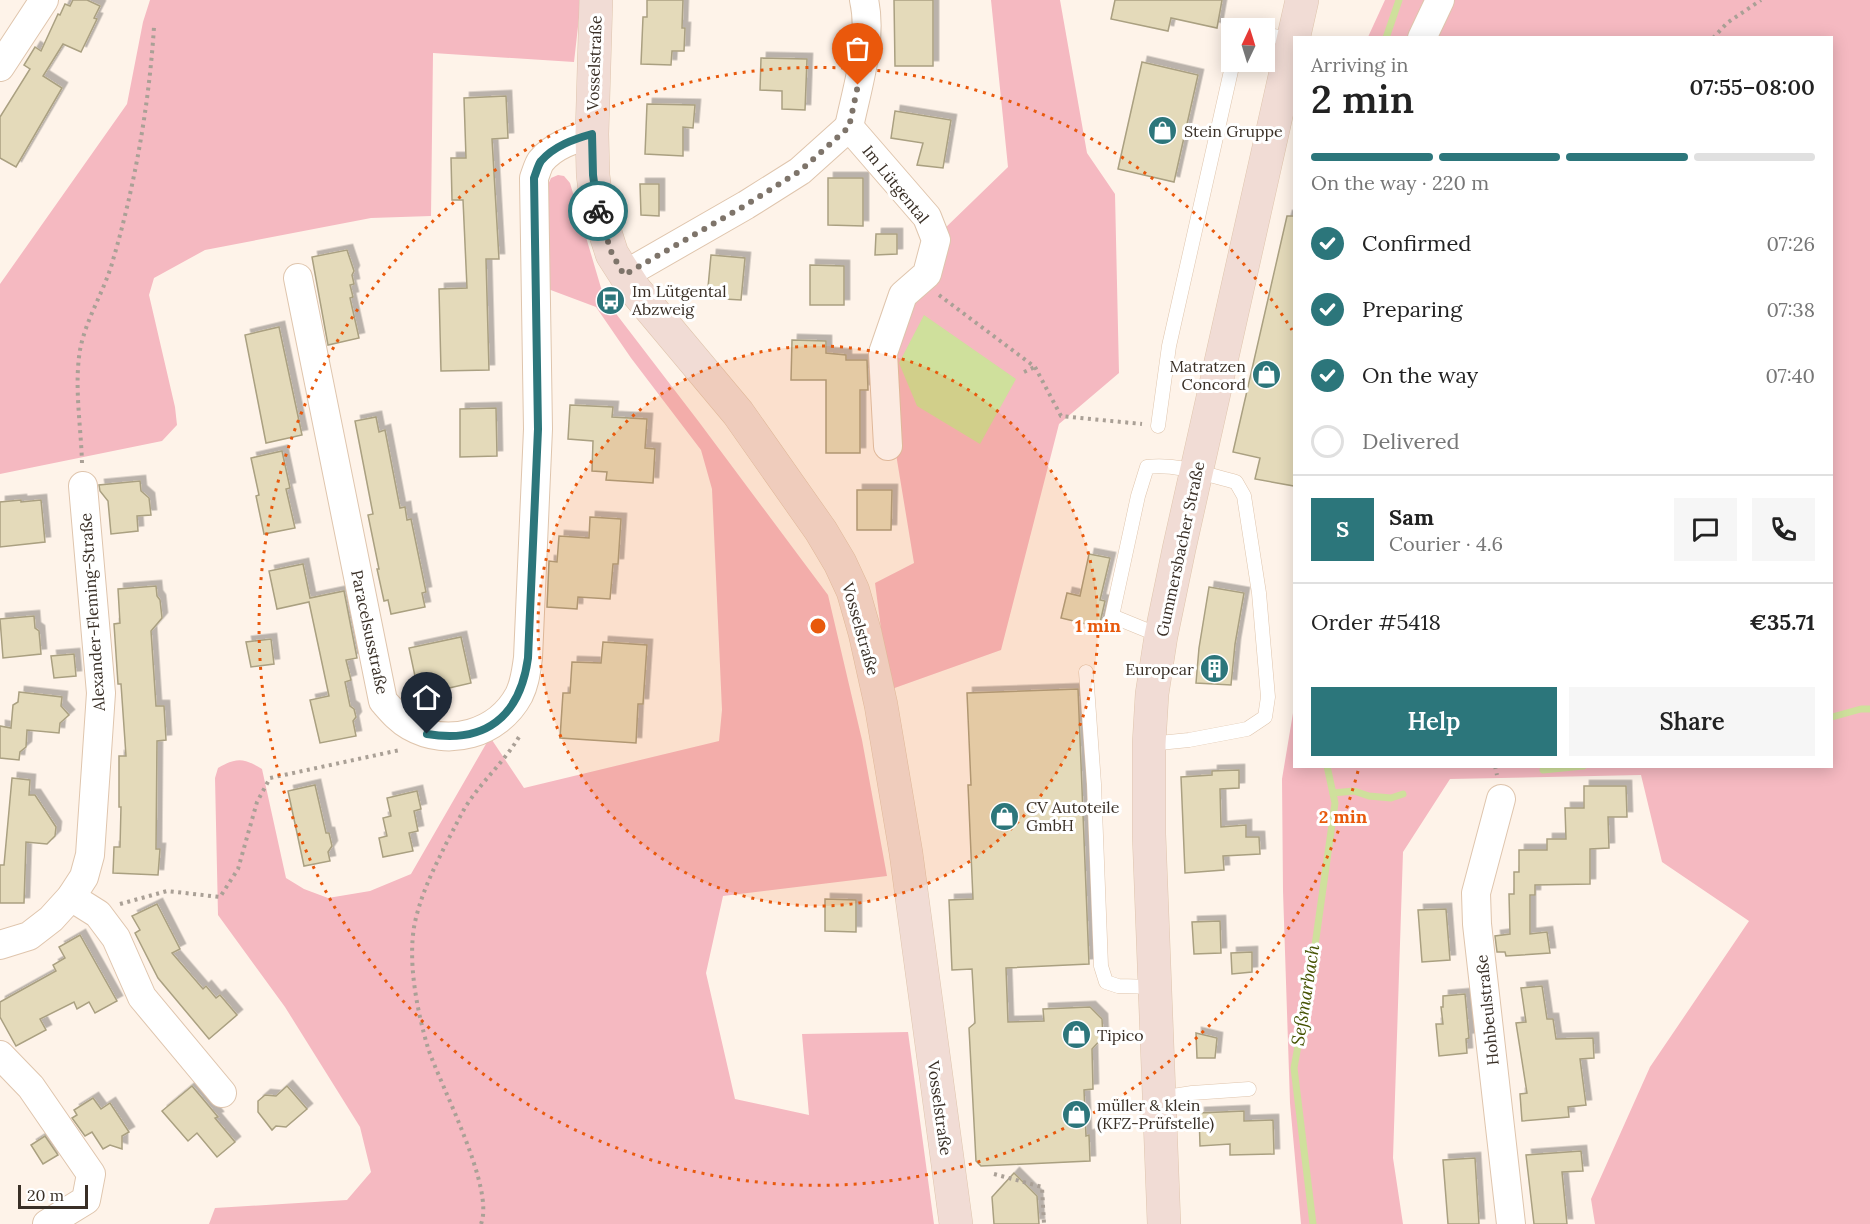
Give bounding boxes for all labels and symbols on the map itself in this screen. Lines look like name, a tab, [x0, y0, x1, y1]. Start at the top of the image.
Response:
street label: Vosselstraße	[582, 15, 606, 112]
north arrow	[1221, 18, 1275, 72]
pin	[832, 23, 883, 85]
shop icon: Stein Gruppe	[1147, 115, 1179, 147]
place label: Stein Gruppe	[1184, 121, 1283, 141]
street label: Im Lütgental	[858, 141, 934, 227]
courier	[568, 181, 628, 241]
place label: Im Lütgental Abzweig	[631, 281, 727, 319]
bus stop icon: Im Lütgental Abzweig	[595, 284, 627, 316]
place label: Matratzen Concord	[1169, 356, 1246, 394]
shop icon: Matratzen Concord	[1251, 359, 1283, 391]
street label: Gummersbacher Straße	[1152, 459, 1208, 638]
street label: Alexander-Fleming-Straße	[75, 512, 109, 713]
street label: Paracelsusstraße	[347, 568, 393, 696]
street label: Vosselstraße	[838, 579, 884, 678]
text: 1 min	[1075, 614, 1121, 637]
centre of rings	[808, 616, 828, 636]
building icon: Europcar	[1199, 653, 1231, 685]
place label: Europcar	[1125, 659, 1194, 679]
pin	[401, 672, 452, 734]
place label: CV Autoteile GmbH	[1026, 797, 1120, 835]
shop icon: CV Autoteile GmbH	[989, 800, 1021, 832]
text: 2 min	[1319, 805, 1368, 828]
water label: Seßmarbach	[1286, 942, 1324, 1047]
street label: Hohbeulstraße	[1471, 953, 1503, 1066]
shop icon: Tipico	[1060, 1019, 1092, 1051]
place label: Tipico	[1097, 1025, 1144, 1045]
street label: Vosselstraße	[923, 1058, 957, 1157]
place label: müller & klein (KFZ-Prüfstelle)	[1097, 1095, 1214, 1134]
shop icon: müller & klein (KFZ-Prüfstelle)	[1060, 1098, 1092, 1130]
scale bar	[18, 1182, 88, 1210]

